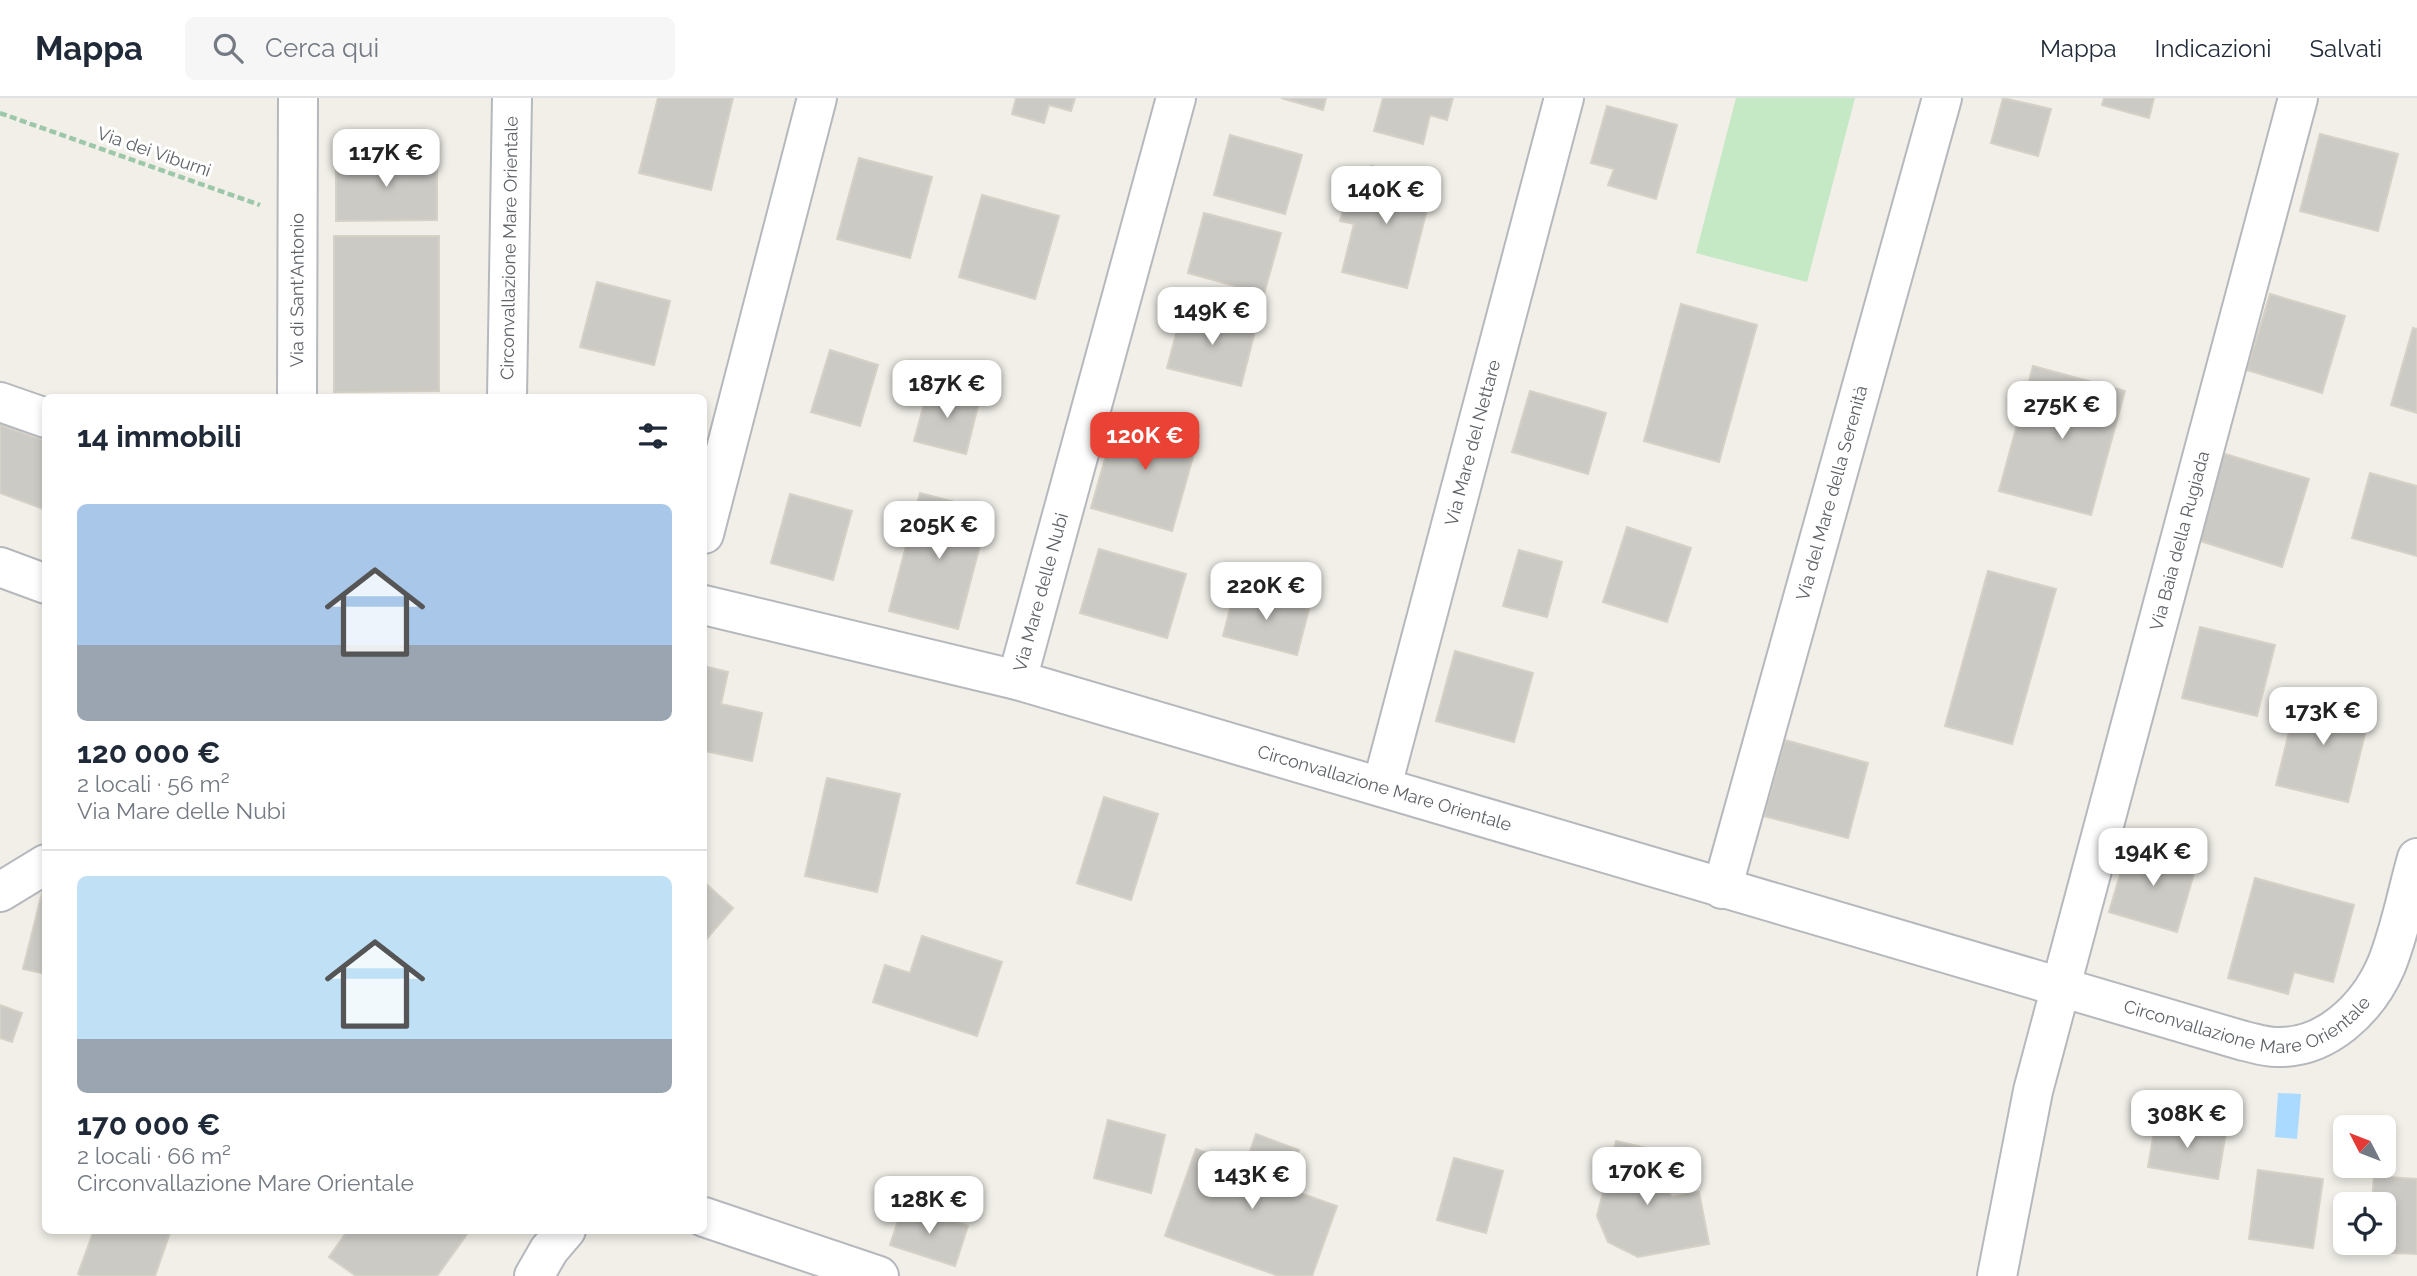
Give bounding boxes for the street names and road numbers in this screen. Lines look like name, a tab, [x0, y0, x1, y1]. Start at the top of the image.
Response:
street label: Circonvallazione Mare Orientale	[496, 115, 522, 380]
street label: Via dei Viburni	[95, 122, 214, 181]
street label: Via di Sant'Antonio	[286, 213, 308, 367]
street label: Via Mare del Nettare	[1440, 357, 1504, 528]
street label: Via del Mare della Serenità	[1792, 383, 1872, 603]
street label: Via Baia della Rugiada	[2145, 449, 2213, 633]
street label: Via Mare delle Nubi	[1009, 510, 1072, 674]
street label: Circonvallazione Mare Orientale	[1255, 740, 1515, 835]
street label: Circonvallazione Mare Orientale	[2112, 982, 2376, 1012]

